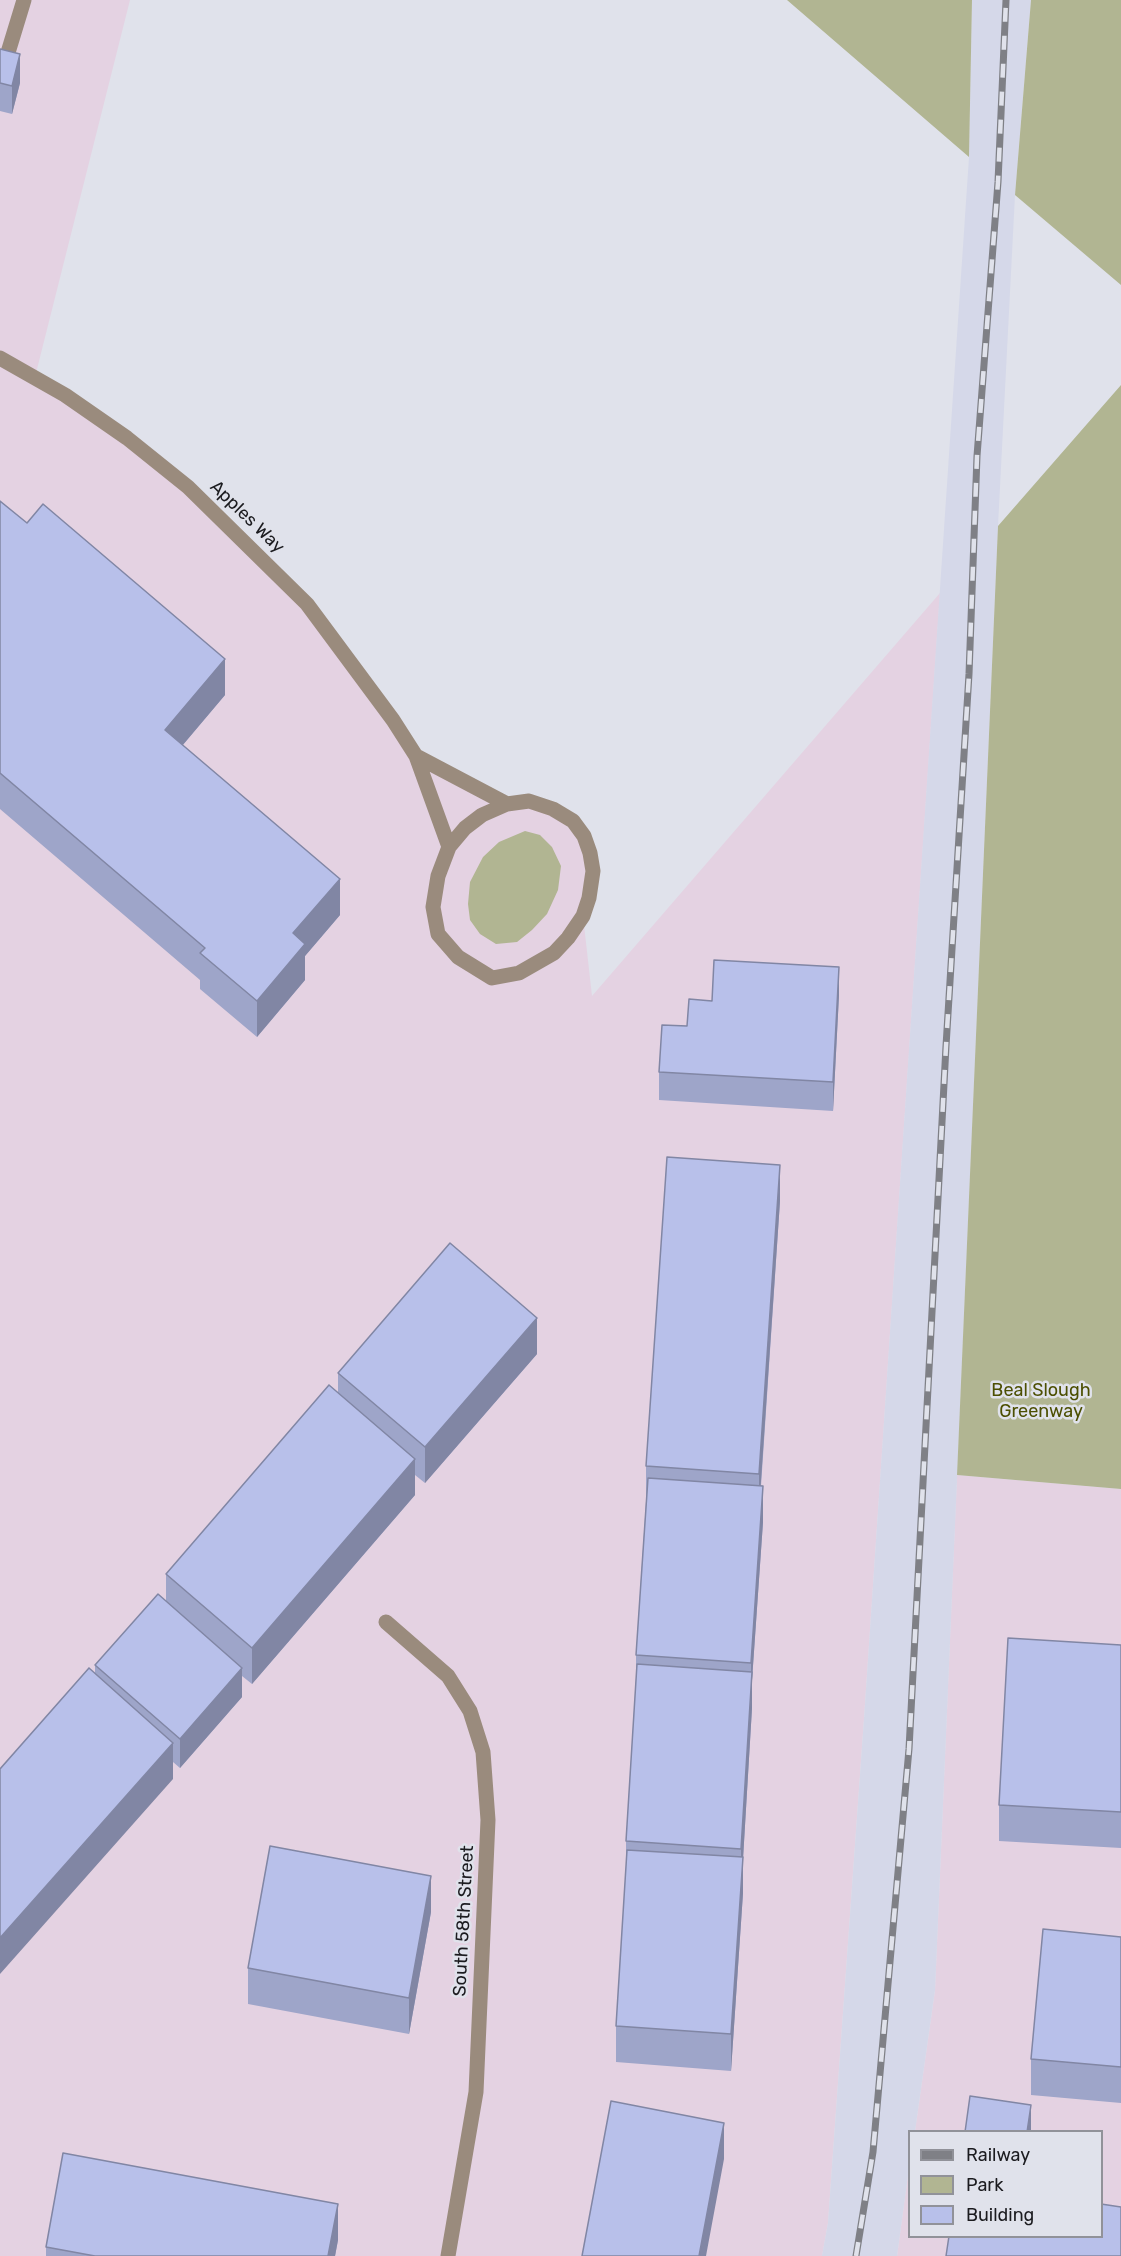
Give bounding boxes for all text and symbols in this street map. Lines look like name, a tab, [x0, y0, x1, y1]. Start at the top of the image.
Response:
street label: Apples Way	[205, 476, 289, 558]
park label: Beal Slough Greenway	[991, 1380, 1091, 1422]
street label: South 58th Street	[449, 1845, 479, 1997]
legend	[908, 2130, 1103, 2238]
text: Railway	[966, 2144, 1030, 2166]
text: Park	[966, 2174, 1003, 2196]
text: Building	[966, 2204, 1034, 2226]

